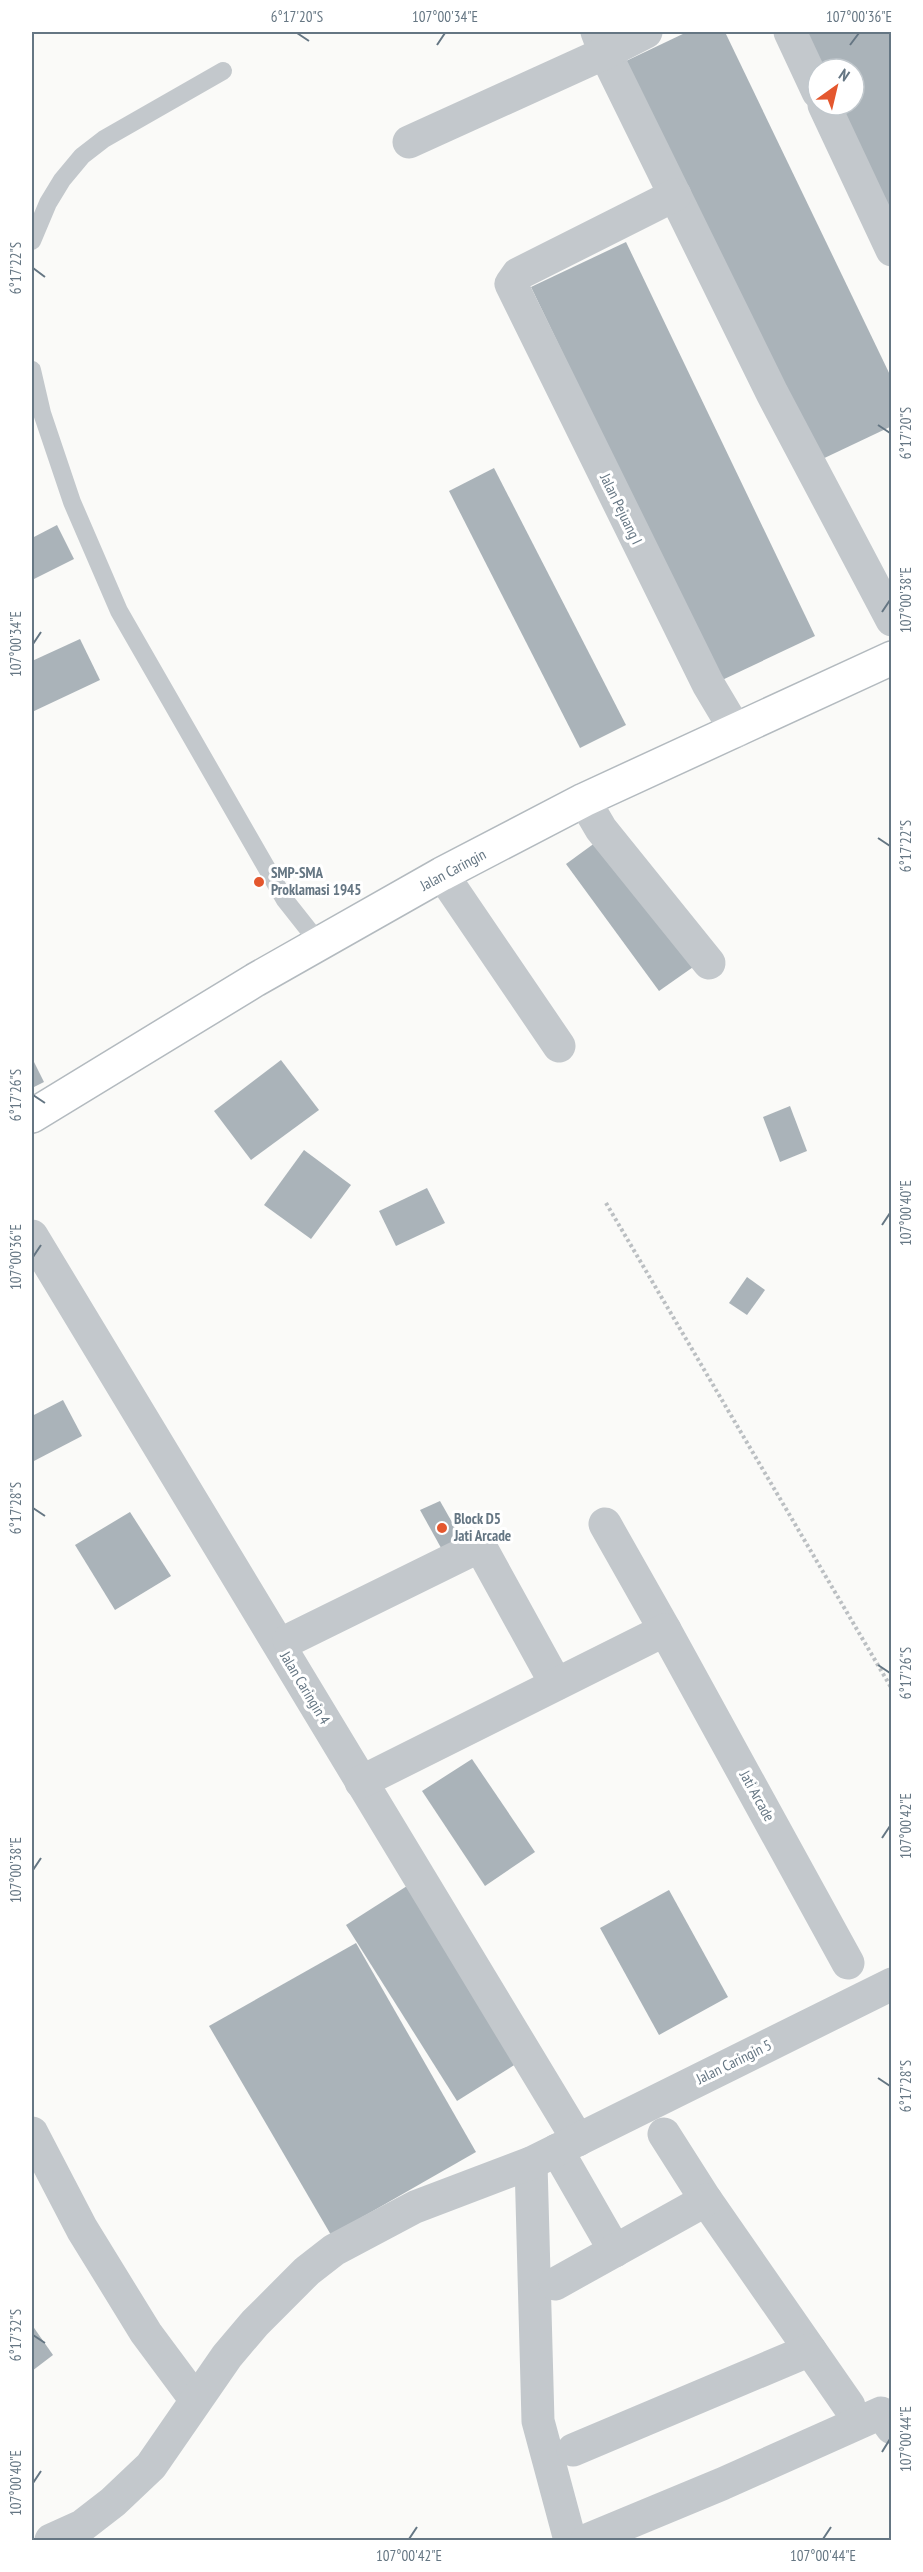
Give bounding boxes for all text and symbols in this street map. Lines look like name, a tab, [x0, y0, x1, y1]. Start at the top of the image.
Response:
text: 6°17'20"S	[271, 7, 323, 26]
text: 107°00'34"E	[412, 7, 478, 26]
text: 107°00'36"E	[826, 7, 892, 26]
north arrow	[806, 57, 866, 117]
text: N	[835, 64, 854, 85]
text: 6°17'22"S	[6, 242, 25, 294]
text: 6°17'20"S	[896, 407, 915, 459]
street label: Jalan Pejuang I	[596, 469, 647, 547]
text: 107°00'38"E	[896, 567, 915, 633]
text: 107°00'34"E	[6, 611, 25, 677]
text: 6°17'22"S	[896, 820, 915, 872]
street label: Jalan Caringin	[416, 844, 489, 895]
place label: SMP-SMA Proklamasi 1945	[271, 863, 361, 899]
marker: SMP-SMA Proklamasi 1945	[252, 875, 266, 889]
text: 6°17'26"S	[6, 1069, 25, 1121]
text: 107°00'40"E	[896, 1180, 915, 1246]
text: 107°00'36"E	[6, 1224, 25, 1290]
text: 6°17'28"S	[6, 1482, 25, 1534]
place label: Block D5 Jati Arcade	[453, 1509, 511, 1545]
marker: Block D5 Jati Arcade	[435, 1521, 449, 1535]
street label: Jalan Caringin 4	[276, 1647, 335, 1728]
text: 6°17'26"S	[896, 1647, 915, 1699]
street label: Jati Arcade	[735, 1766, 779, 1824]
text: 107°00'42"E	[896, 1793, 915, 1859]
text: 107°00'38"E	[6, 1837, 25, 1903]
street label: Jalan Caringin 5	[692, 2035, 775, 2088]
text: 6°17'28"S	[896, 2060, 915, 2112]
text: 6°17'32"S	[6, 2309, 25, 2361]
text: 107°00'44"E	[896, 2406, 915, 2472]
text: 107°00'40"E	[6, 2450, 25, 2516]
text: 107°00'42"E	[376, 2546, 442, 2565]
text: 107°00'44"E	[790, 2546, 856, 2565]

